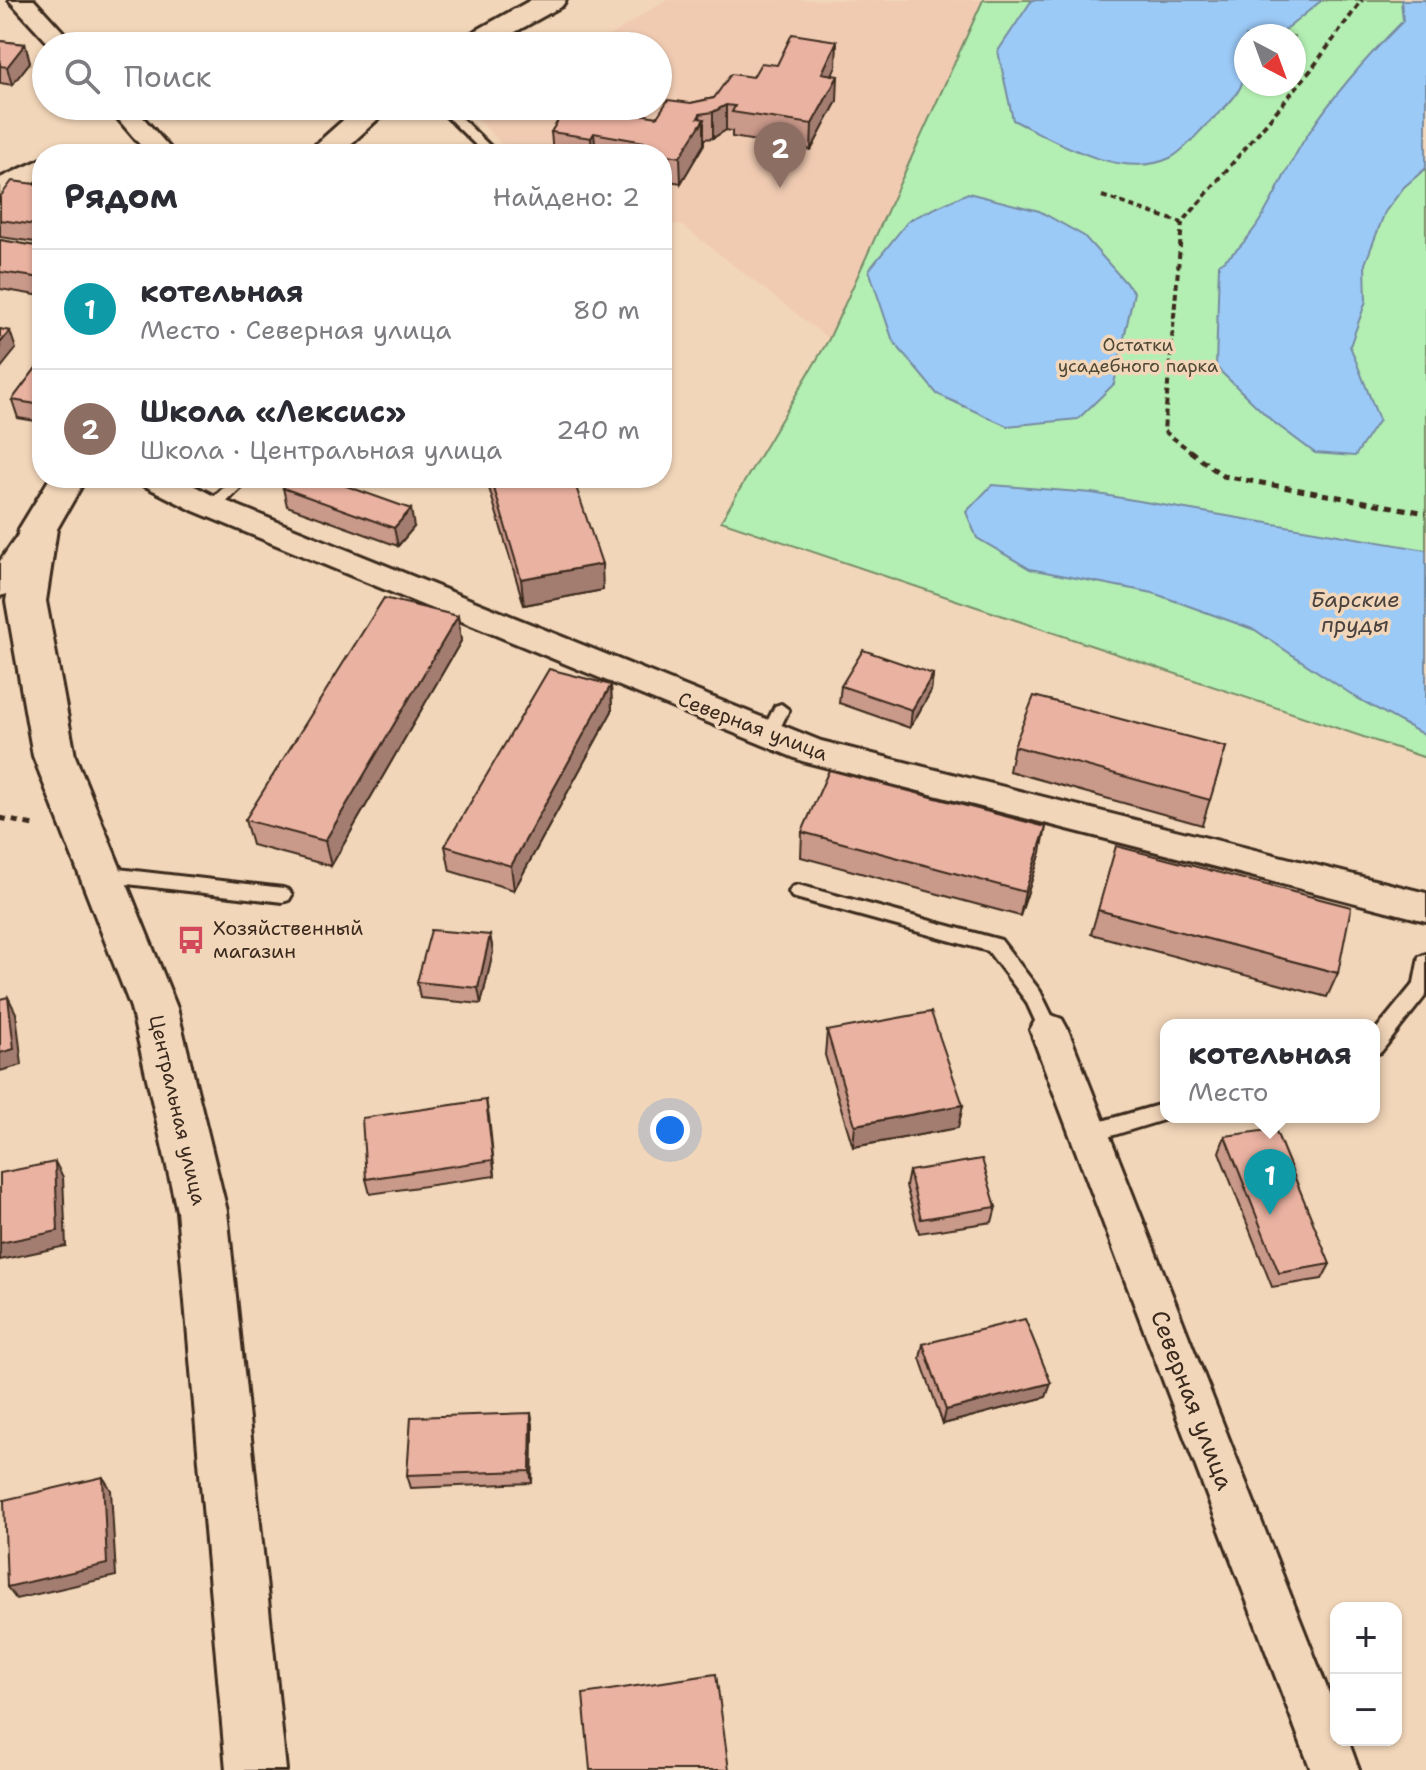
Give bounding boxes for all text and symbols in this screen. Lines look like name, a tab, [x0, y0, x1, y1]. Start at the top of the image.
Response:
north arrow	[1234, 24, 1306, 96]
search box	[32, 32, 672, 120]
icon: search	[60, 54, 104, 98]
text: Поиск	[124, 56, 212, 97]
pin: 2	[754, 122, 806, 188]
text: Рядом	[64, 173, 178, 219]
text: Найдено: 2	[493, 179, 640, 214]
text: котельная	[140, 271, 304, 312]
text: 1	[84, 292, 96, 327]
text: 80 m	[573, 292, 640, 327]
text: Место · Северная улица	[140, 312, 451, 347]
park label: Остатки усадебного парка	[1058, 333, 1218, 378]
text: Школа «Лексис»	[140, 391, 406, 432]
text: 2	[81, 412, 99, 447]
text: 240 m	[556, 412, 640, 447]
text: Школа · Центральная улица	[140, 432, 502, 467]
water label: Барские пруды	[1310, 585, 1400, 639]
street label: Северная улица	[674, 685, 832, 767]
place label: Хозяйственный магазин	[213, 915, 363, 964]
bus stop icon: Хозяйственный магазин	[176, 925, 206, 955]
street label: Центральная улица	[143, 1012, 213, 1208]
popup	[1160, 1019, 1380, 1123]
text: котельная	[1188, 1033, 1352, 1074]
text: Место	[1188, 1074, 1269, 1109]
your location	[650, 1110, 690, 1150]
pin: 1	[1244, 1149, 1296, 1215]
street label: Северная улица	[1143, 1306, 1241, 1495]
map controls	[1330, 1602, 1402, 1746]
button: +	[1330, 1602, 1402, 1674]
button: −	[1330, 1674, 1402, 1746]

